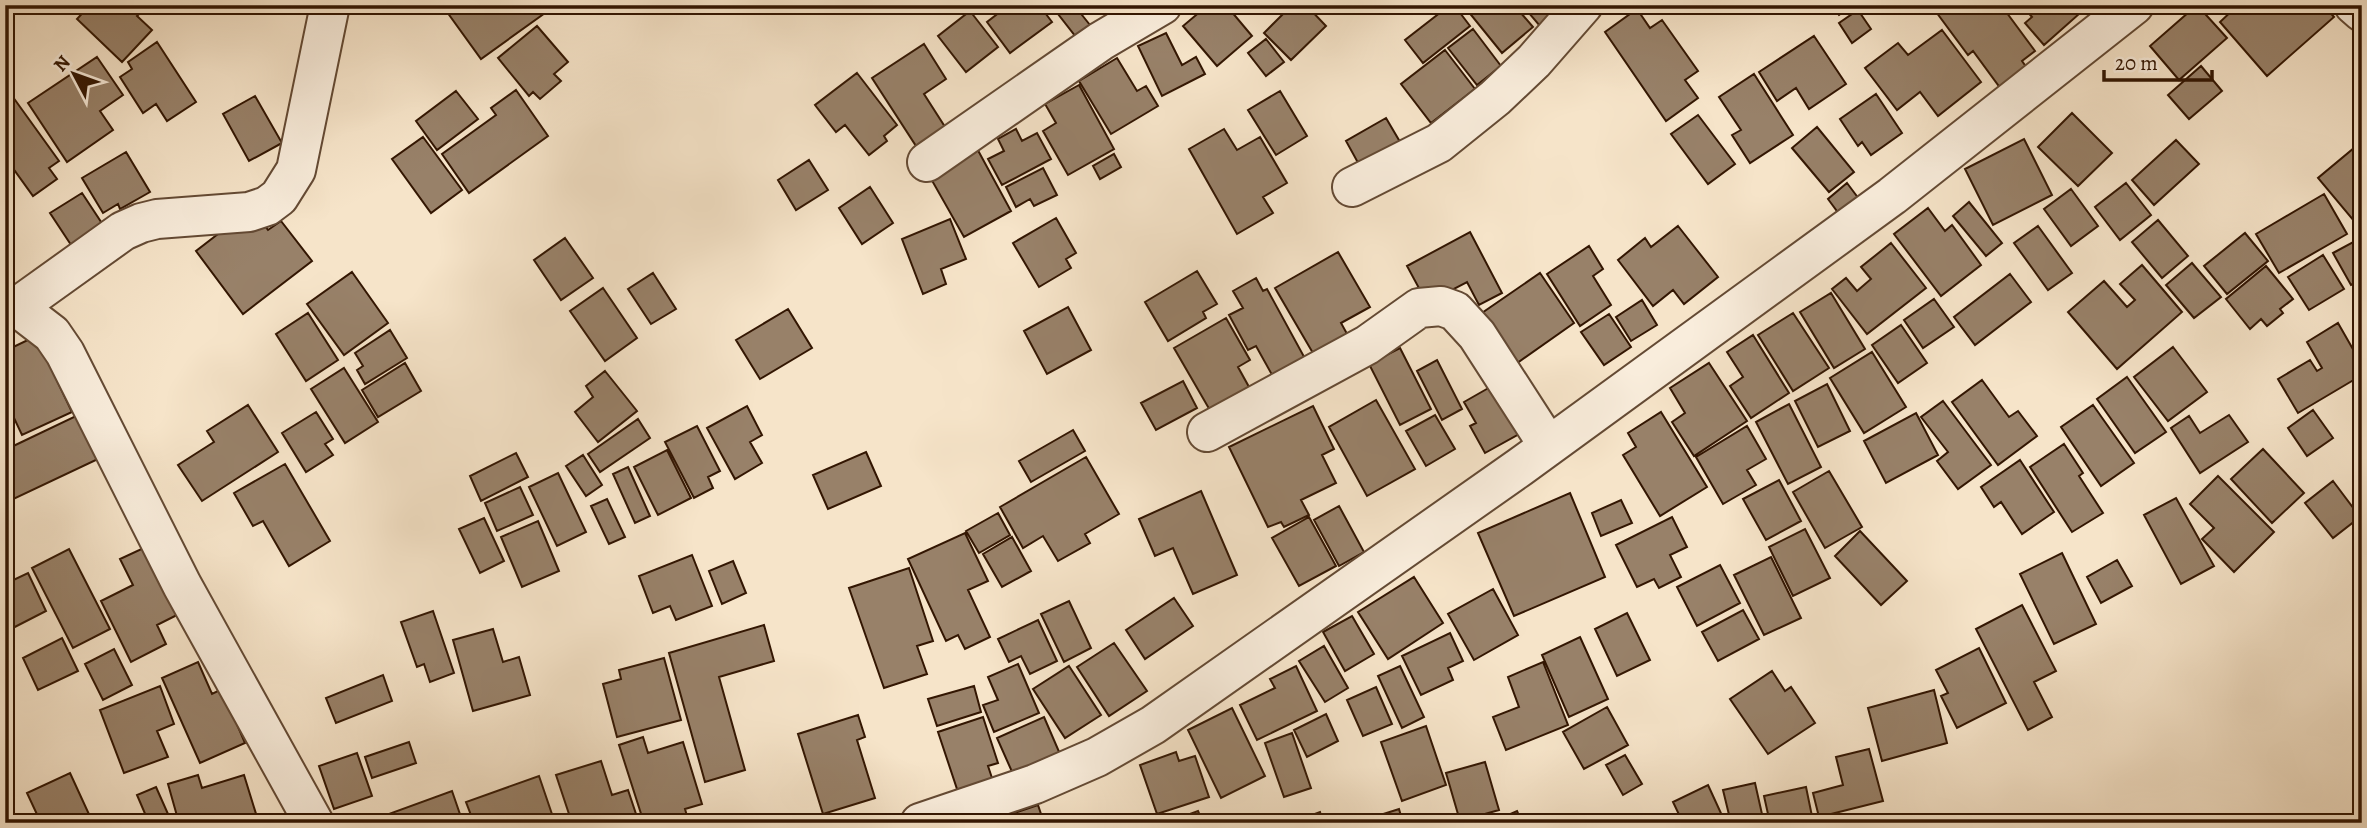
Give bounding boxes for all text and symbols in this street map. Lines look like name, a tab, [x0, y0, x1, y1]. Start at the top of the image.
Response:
north arrow	[38, 38, 108, 108]
scale bar	[2104, 38, 2213, 82]
text: 20 m	[2115, 49, 2158, 77]
text: N	[48, 50, 76, 77]

